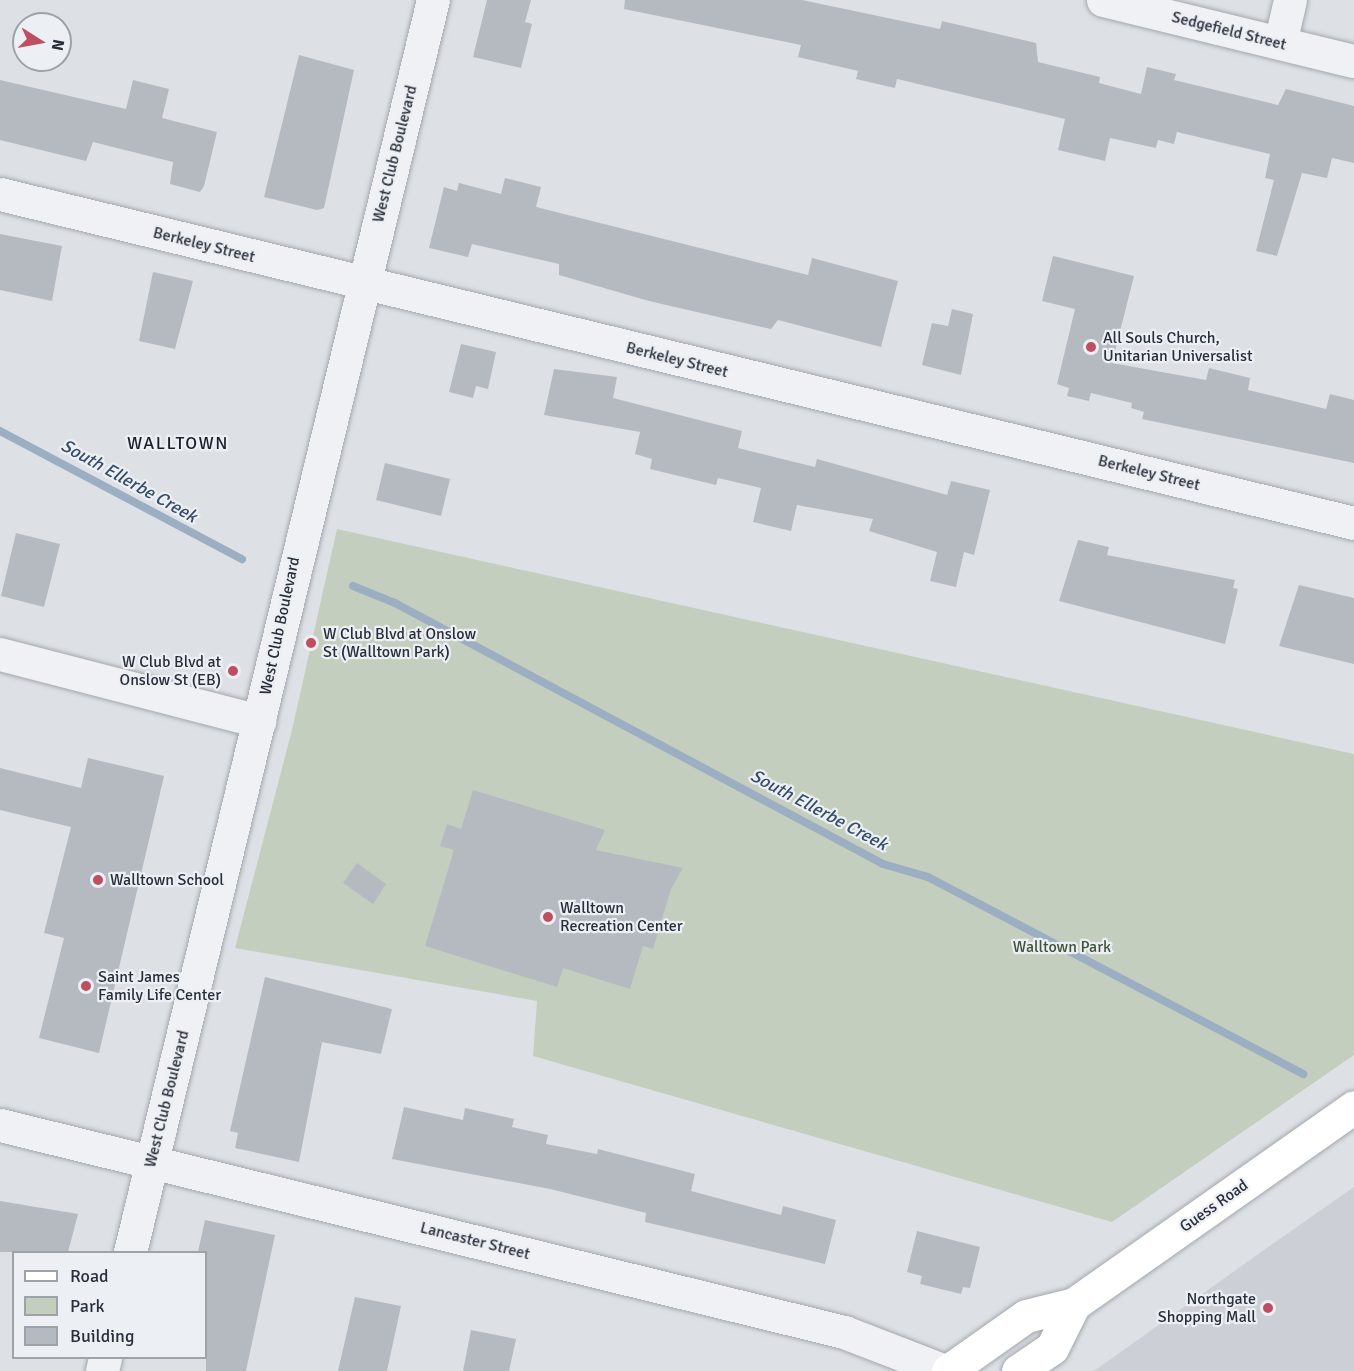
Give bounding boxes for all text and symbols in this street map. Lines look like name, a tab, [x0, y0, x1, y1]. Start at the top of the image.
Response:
street label: Sedgefield Street	[1170, 7, 1288, 55]
north arrow	[12, 12, 72, 72]
text: N	[47, 38, 69, 52]
street label: West Club Boulevard	[369, 83, 421, 225]
street label: Berkeley Street	[151, 223, 257, 267]
place label: All Souls Church, Unitarian Universalist	[1103, 328, 1253, 366]
street label: Berkeley Street	[624, 338, 730, 382]
marker: All Souls Church, Unitarian Universalist	[1084, 340, 1098, 354]
district label: WALLTOWN	[127, 432, 229, 454]
water label: South Ellerbe Creek	[57, 435, 201, 527]
street label: Berkeley Street	[1096, 451, 1202, 495]
street label: West Club Boulevard	[256, 555, 304, 697]
place label: W Club Blvd at Onslow St (Walltown Park)	[323, 624, 476, 662]
marker: W Club Blvd at Onslow St (Walltown Park)	[304, 636, 318, 650]
place label: W Club Blvd at Onslow St (EB)	[120, 652, 221, 690]
marker: W Club Blvd at Onslow St (EB)	[226, 664, 240, 678]
water label: South Ellerbe Creek	[747, 765, 891, 855]
place label: Walltown School	[110, 870, 224, 890]
marker: Walltown School	[91, 873, 105, 887]
place label: Walltown Recreation Center	[560, 898, 683, 936]
marker: Walltown Recreation Center	[541, 910, 555, 924]
park label: Walltown Park	[1013, 937, 1111, 957]
place label: Saint James Family Life Center	[98, 967, 221, 1005]
marker: Saint James Family Life Center	[79, 979, 93, 993]
street label: West Club Boulevard	[141, 1028, 193, 1170]
street label: Guess Road	[1176, 1176, 1252, 1236]
street label: Lancaster Street	[418, 1218, 532, 1264]
legend	[12, 1251, 207, 1359]
text: Road	[70, 1265, 109, 1287]
place label: Northgate Shopping Mall	[1158, 1289, 1256, 1327]
text: Park	[70, 1295, 105, 1317]
marker: Northgate Shopping Mall	[1261, 1301, 1275, 1315]
text: Building	[70, 1325, 134, 1347]

